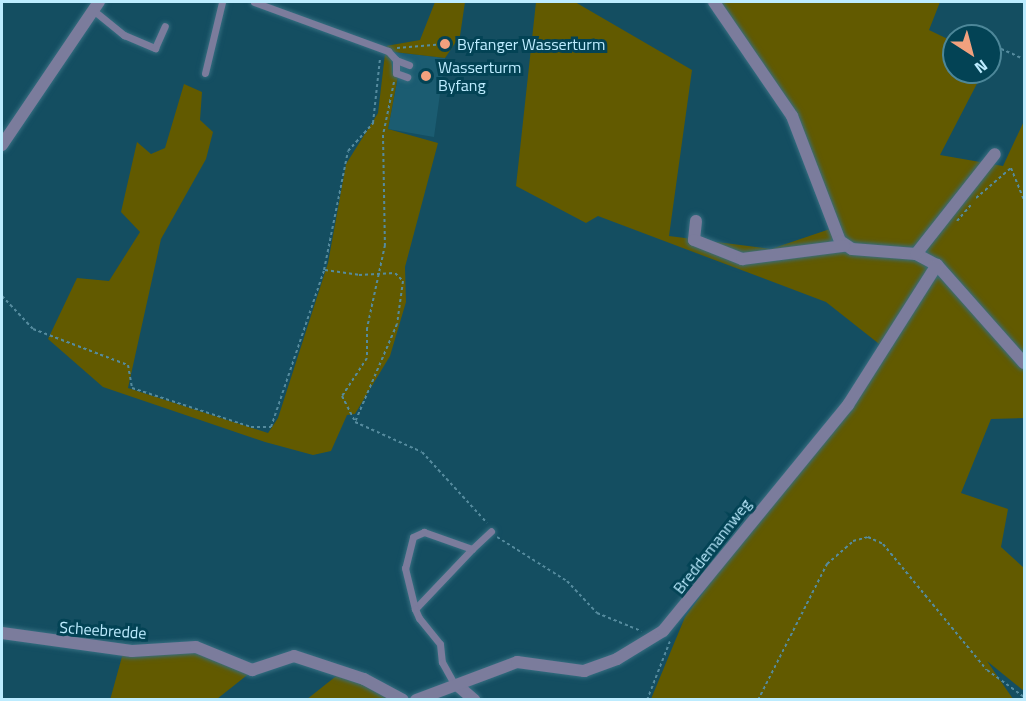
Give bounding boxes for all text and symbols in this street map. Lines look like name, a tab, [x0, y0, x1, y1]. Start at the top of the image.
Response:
north arrow	[942, 24, 1002, 84]
place label: Byfanger Wasserturm	[457, 34, 605, 54]
marker: Byfanger Wasserturm	[438, 37, 452, 51]
text: N	[970, 54, 993, 80]
place label: Wasserturm Byfang	[438, 57, 521, 95]
marker: Wasserturm Byfang	[419, 69, 433, 83]
street label: Breddemannweg	[669, 495, 755, 597]
street label: Scheebredde	[59, 617, 147, 643]

